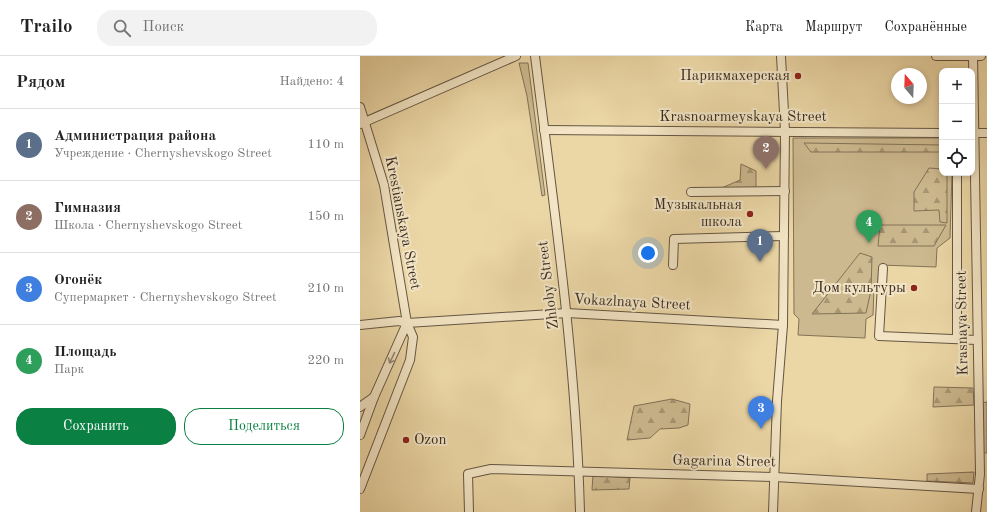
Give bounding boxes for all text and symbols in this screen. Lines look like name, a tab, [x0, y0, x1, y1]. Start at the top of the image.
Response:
search box	[97, 10, 377, 46]
icon: search	[111, 17, 133, 39]
text: Trailo	[20, 18, 73, 37]
text: Поиск	[143, 20, 184, 35]
text: Карта	[745, 20, 783, 34]
text: Маршрут	[805, 20, 862, 34]
text: Сохранённые	[884, 20, 967, 34]
north arrow	[891, 68, 927, 104]
map controls	[939, 68, 975, 176]
button: +	[939, 68, 975, 104]
place label: Парикмахерская	[680, 69, 790, 84]
marker: Парикмахерская	[793, 71, 803, 81]
text: Рядом	[16, 74, 65, 91]
text: Найдено: 4	[280, 75, 344, 88]
button: −	[939, 104, 975, 140]
street label: Krasnoarmeyskaya Street	[659, 110, 827, 125]
text: Администрация района	[54, 129, 216, 144]
pin: 2	[753, 136, 779, 169]
text: 1	[25, 138, 33, 151]
text: 110 m	[307, 138, 344, 151]
button: locate	[939, 140, 975, 176]
text: Учреждение · Chernyshevskogo Street	[54, 147, 272, 160]
street label: Krestianskaya Street	[382, 155, 422, 291]
place label: Музыкальная школа	[654, 198, 743, 230]
text: Гимназия	[54, 201, 121, 216]
marker: Музыкальная школа	[745, 209, 755, 219]
text: 2	[25, 210, 33, 223]
text: 150 m	[307, 210, 344, 223]
pin: 4	[856, 210, 882, 243]
text: Школа · Chernyshevskogo Street	[54, 219, 242, 232]
pin: 1	[747, 229, 773, 262]
street label: Zhloby Street	[536, 240, 562, 330]
your location	[638, 243, 658, 263]
street label: Krasnaya Street	[955, 270, 971, 376]
text: Огонёк	[54, 273, 102, 288]
place label: Дом культуры	[813, 281, 906, 296]
text: 3	[25, 282, 33, 295]
text: 210 m	[307, 282, 344, 295]
marker: Дом культуры	[909, 283, 919, 293]
text: Супермаркет · Chernyshevskogo Street	[54, 291, 277, 304]
street label: Vokazlnaya Street	[573, 292, 691, 314]
text: Площадь	[54, 345, 117, 360]
one-way arrow	[388, 352, 395, 364]
text: 4	[25, 354, 33, 367]
text: 220 m	[307, 354, 344, 367]
text: Парк	[54, 363, 84, 376]
pin: 3	[748, 396, 774, 429]
button: Сохранить	[16, 408, 176, 445]
button: Поделиться	[184, 408, 344, 445]
place label: Ozon	[414, 433, 447, 448]
marker: Ozon	[401, 435, 411, 445]
street label: Gagarina Street	[672, 454, 776, 470]

